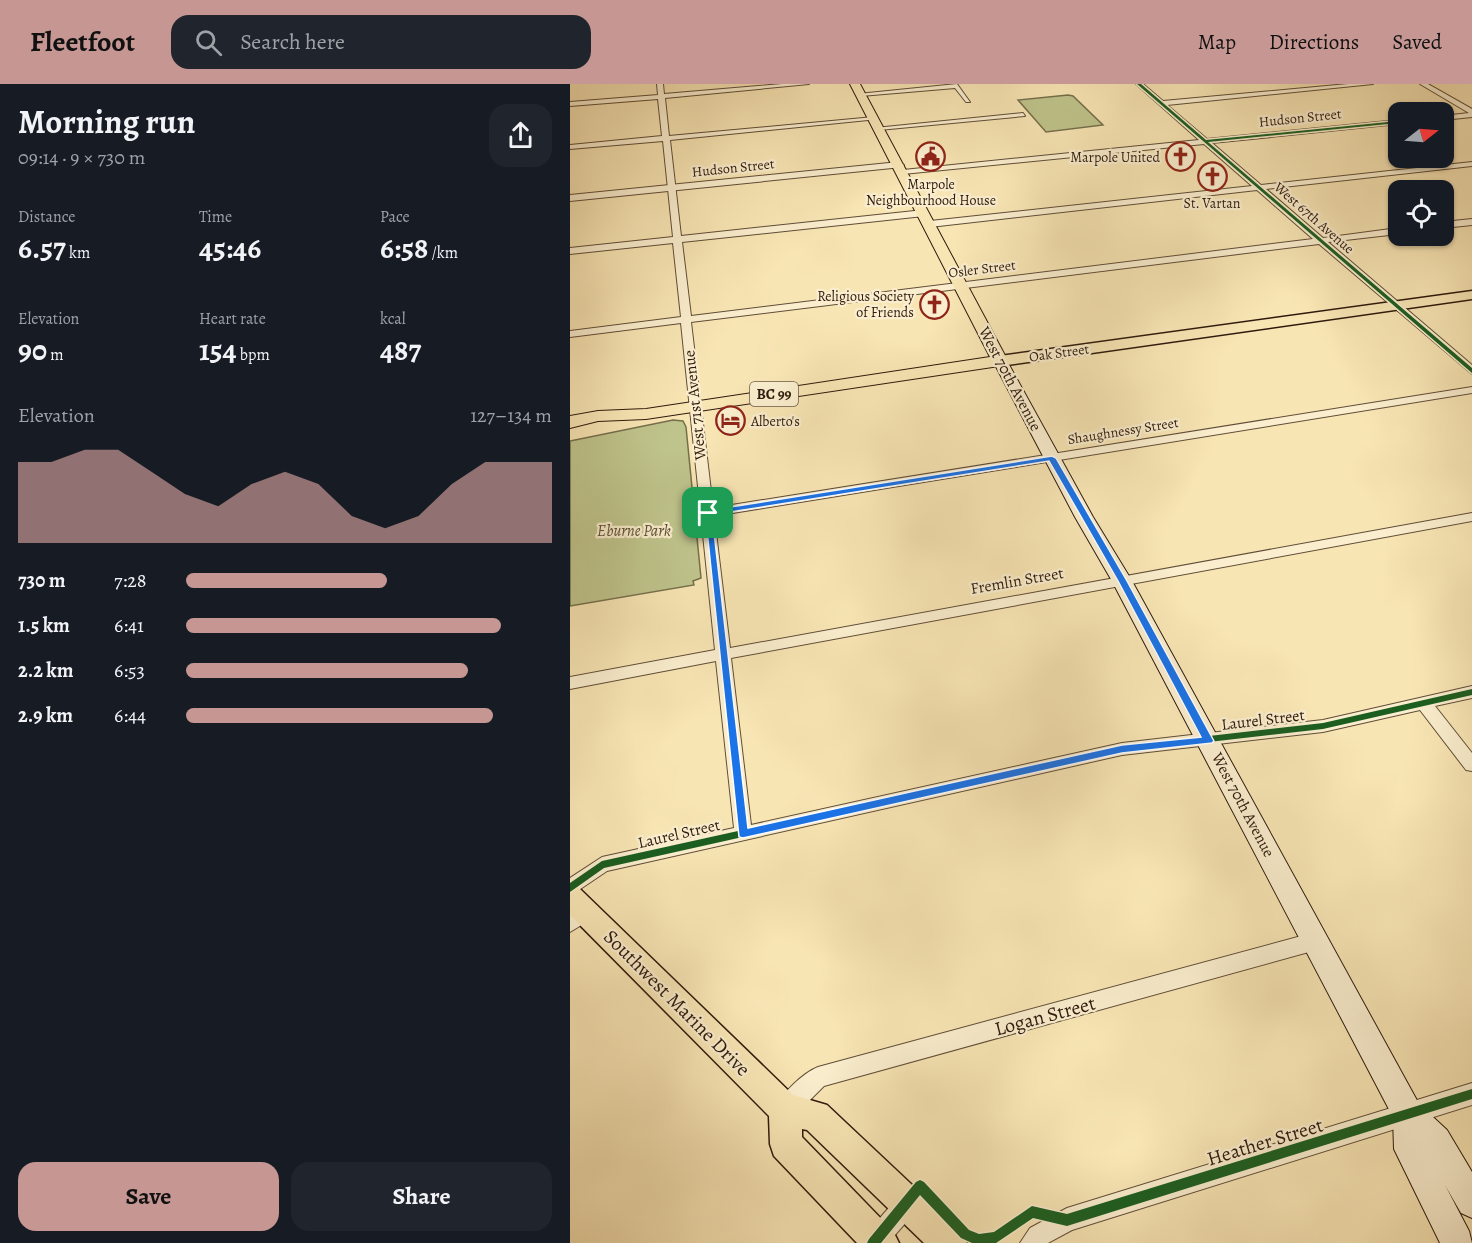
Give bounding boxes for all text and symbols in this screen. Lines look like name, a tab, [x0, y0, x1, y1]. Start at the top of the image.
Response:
search box	[171, 15, 591, 69]
text: Fleetfoot	[30, 23, 135, 61]
icon: search	[192, 26, 225, 59]
text: Search here	[240, 27, 345, 57]
text: Map	[1198, 28, 1236, 56]
text: Directions	[1269, 28, 1359, 56]
text: Saved	[1392, 28, 1442, 56]
text: Morning run	[18, 99, 195, 144]
north arrow	[1388, 102, 1454, 168]
map controls	[1388, 102, 1454, 246]
button: share	[489, 104, 552, 167]
street label: Hudson Street	[1258, 104, 1343, 132]
public building icon: Marpole Neighbourhood House	[915, 141, 947, 173]
church icon: Marpole United	[1165, 141, 1197, 173]
text: 09:14 · 9 × 730 m	[18, 144, 145, 171]
place label: Marpole United	[1070, 148, 1160, 167]
street label: Hudson Street	[691, 154, 776, 182]
church icon: St. Vartan	[1196, 160, 1228, 192]
place label: Marpole Neighbourhood House	[866, 175, 996, 210]
street label: West 67th Avenue	[1269, 177, 1358, 258]
button: locate	[1388, 180, 1454, 246]
place label: St. Vartan	[1184, 194, 1241, 213]
text: Distance	[18, 206, 75, 228]
text: Time	[199, 206, 232, 228]
text: Pace	[380, 206, 410, 228]
text: 6.57	[18, 228, 66, 268]
text: 45:46	[199, 228, 261, 268]
text: 6:58	[380, 228, 428, 268]
text: km	[66, 242, 90, 264]
text: /km	[428, 242, 458, 264]
street label: Osler Street	[947, 255, 1017, 283]
place label: Religious Society of Friends	[817, 287, 915, 322]
church icon: Religious Society of Friends	[919, 288, 951, 320]
text: Elevation	[18, 308, 79, 330]
text: Heart rate	[199, 308, 266, 330]
text: kcal	[380, 308, 406, 330]
street label: West 70th Avenue	[973, 322, 1047, 435]
text: 90	[18, 330, 47, 370]
text: 154	[199, 330, 237, 370]
text: 487	[380, 330, 421, 370]
street label: Oak Street	[1028, 339, 1091, 367]
text: m	[47, 344, 63, 366]
text: bpm	[237, 344, 270, 366]
street label: West 71st Avenue	[678, 349, 712, 462]
road number: BC 99	[750, 382, 798, 406]
text: Elevation	[18, 402, 95, 429]
text: 127–134 m	[470, 402, 552, 429]
hotel icon: Alberto's	[714, 405, 746, 437]
place label: Alberto's	[750, 412, 800, 431]
street label: Shaughnessy Street	[1066, 413, 1180, 449]
pin	[682, 487, 733, 538]
icon: arrive	[691, 496, 724, 529]
park label: Eburne Park	[597, 520, 671, 542]
street label: Fremlin Street	[969, 562, 1065, 600]
text: 730 m	[18, 567, 65, 594]
text: 7:28	[114, 567, 146, 594]
text: 1.5 km	[18, 612, 70, 639]
text: 6:41	[114, 612, 144, 639]
text: 2.2 km	[18, 657, 73, 684]
text: 6:53	[114, 657, 145, 684]
text: 2.9 km	[18, 702, 73, 729]
text: 6:44	[114, 702, 146, 729]
street label: Laurel Street	[1220, 704, 1306, 736]
street label: West 70th Avenue	[1206, 748, 1280, 861]
street label: Laurel Street	[636, 814, 722, 854]
street label: Southwest Marine Drive	[598, 924, 756, 1082]
street label: Logan Street	[992, 989, 1099, 1042]
street label: Heather Street	[1204, 1111, 1327, 1172]
button: Save	[18, 1162, 279, 1231]
button: Share	[291, 1162, 552, 1231]

